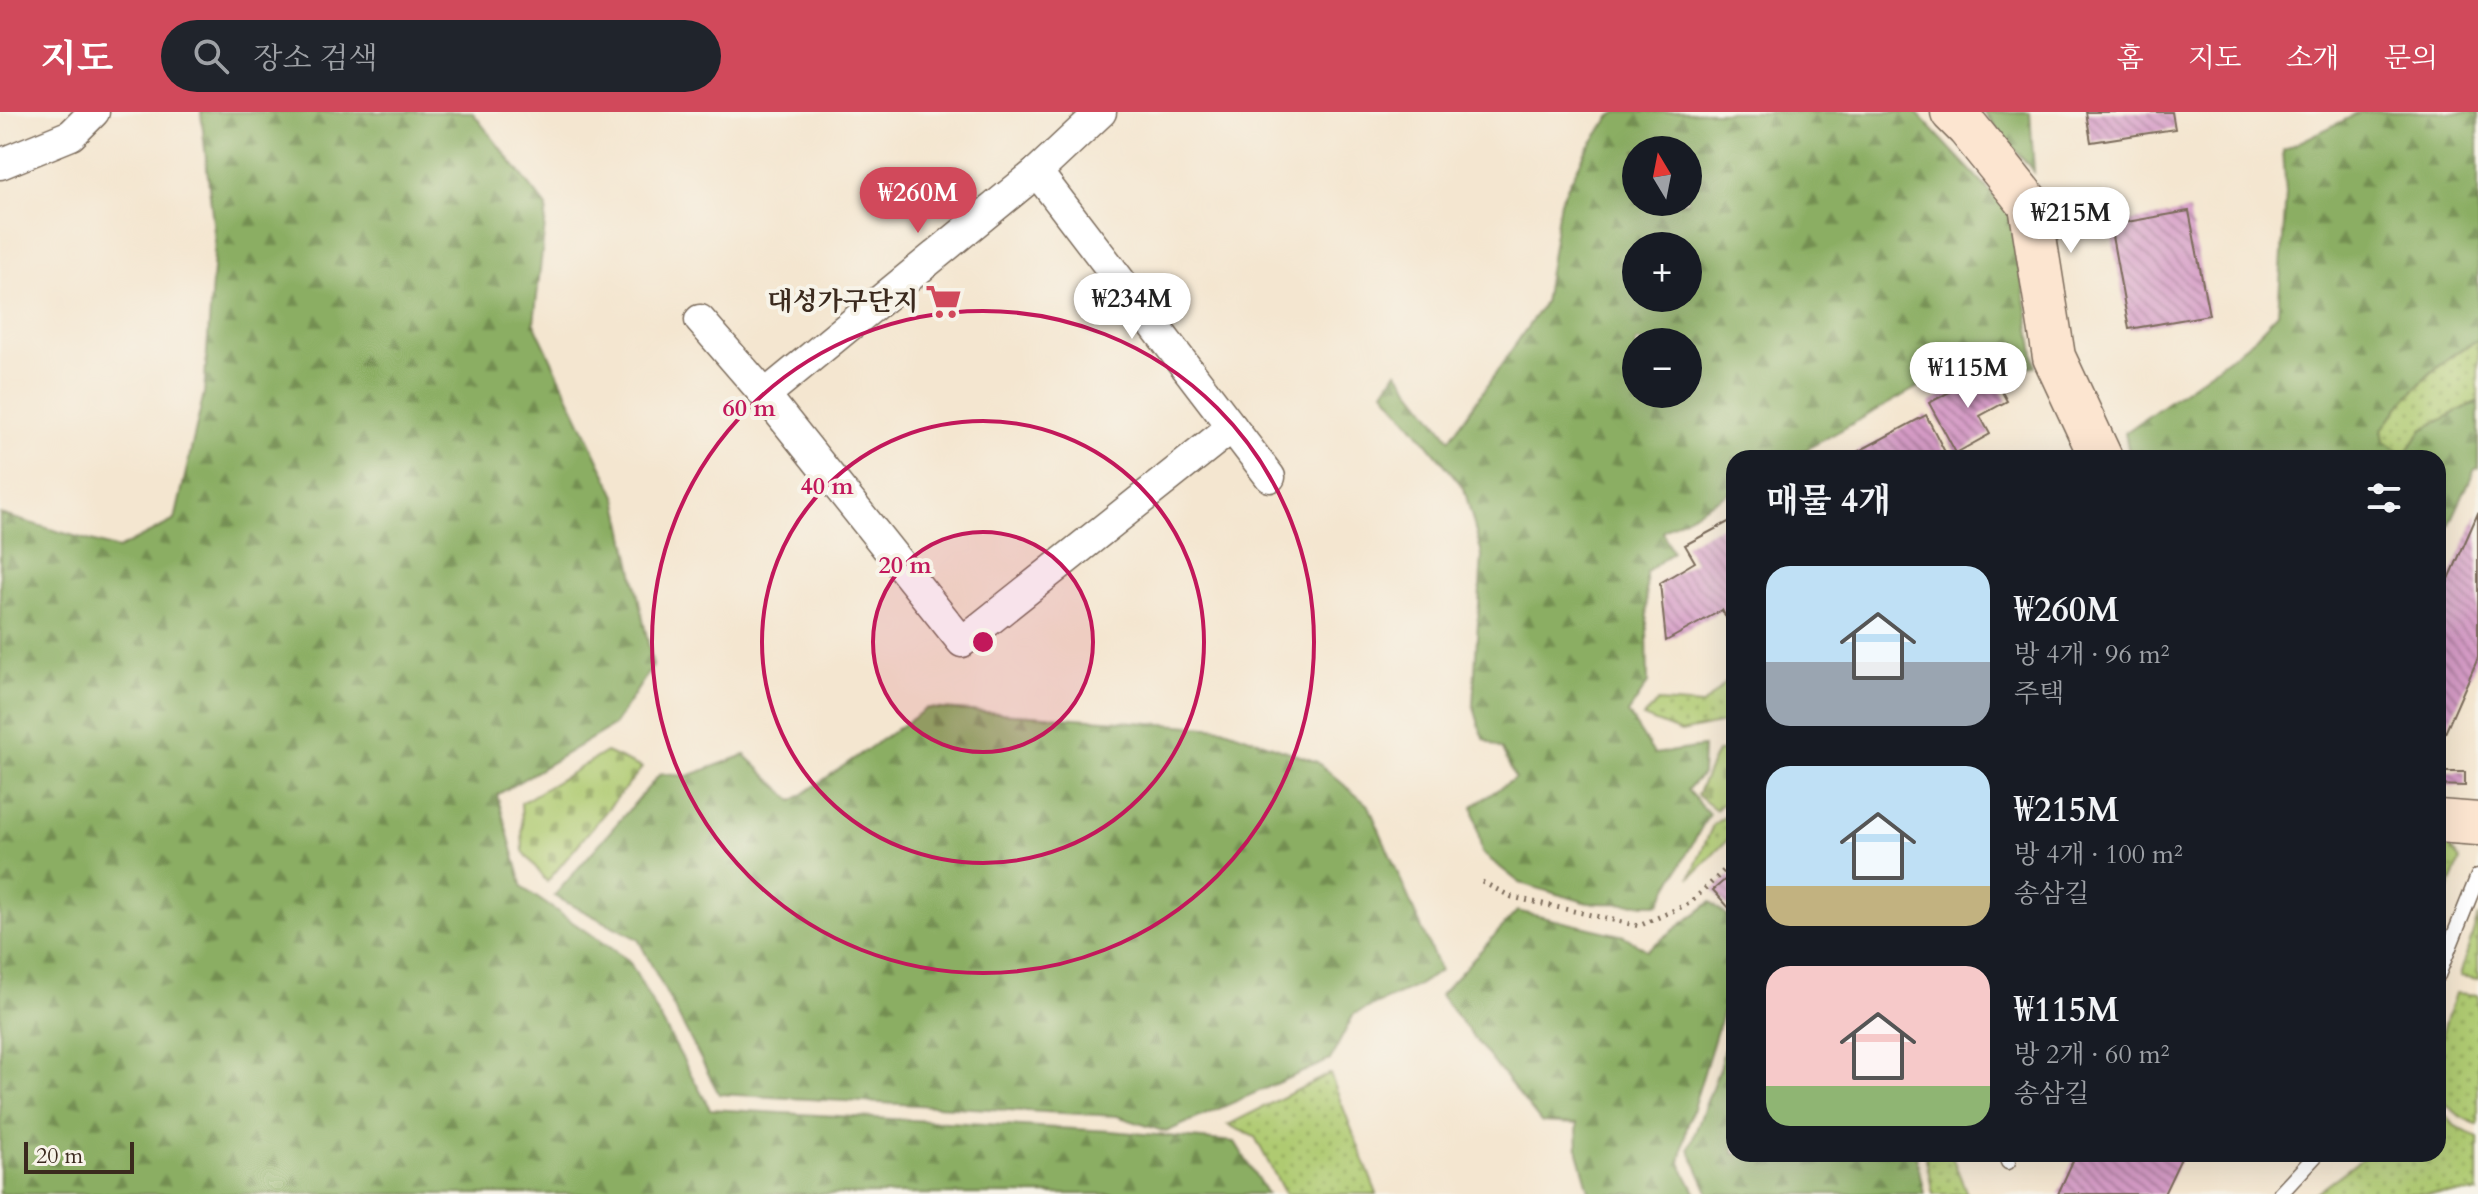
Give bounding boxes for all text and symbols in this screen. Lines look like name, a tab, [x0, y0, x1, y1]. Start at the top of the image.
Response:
search box	[161, 20, 721, 92]
text: 지도	[40, 33, 113, 85]
icon: search	[189, 34, 233, 78]
text: 장소 검색	[253, 38, 377, 79]
text: 홈	[2117, 39, 2144, 77]
text: 지도	[2188, 39, 2242, 77]
text: 소개	[2286, 39, 2340, 77]
text: 문의	[2384, 39, 2438, 77]
north arrow	[1622, 136, 1702, 216]
map controls	[1622, 136, 1702, 408]
pin: ₩260M	[862, 167, 974, 235]
text: ₩260M	[878, 175, 958, 210]
pin: ₩215M	[2015, 187, 2127, 255]
text: ₩215M	[2031, 195, 2111, 230]
button: +	[1622, 232, 1702, 312]
pin: ₩234M	[1076, 273, 1188, 341]
text: ₩234M	[1092, 281, 1172, 316]
supermarket icon: 대성가구단지	[925, 282, 963, 320]
place label: 대성가구단지	[767, 284, 918, 319]
button: −	[1622, 328, 1702, 408]
pin: ₩115M	[1912, 342, 2024, 410]
text: ₩115M	[1928, 350, 2008, 385]
text: 60 m	[722, 392, 776, 425]
text: 40 m	[800, 470, 854, 503]
icon: filters	[2362, 476, 2406, 520]
text: 매물 4개	[1766, 478, 1891, 524]
text: 20 m	[878, 549, 932, 582]
text: ₩260M	[2014, 587, 2119, 633]
icon: home	[1830, 598, 1926, 694]
centre of rings	[969, 628, 997, 656]
text: 방 4개 · 96 m²	[2014, 637, 2169, 672]
text: 주택	[2014, 676, 2064, 711]
text: ₩215M	[2014, 787, 2119, 833]
icon: home	[1830, 798, 1926, 894]
text: 방 4개 · 100 m²	[2014, 837, 2183, 872]
text: 송삼길	[2014, 876, 2089, 911]
text: ₩115M	[2014, 987, 2119, 1033]
icon: home	[1830, 998, 1926, 1094]
text: 방 2개 · 60 m²	[2014, 1037, 2169, 1072]
text: 송삼길	[2014, 1076, 2089, 1111]
scale bar	[24, 1138, 134, 1174]
text: 20 m	[36, 1141, 83, 1171]

